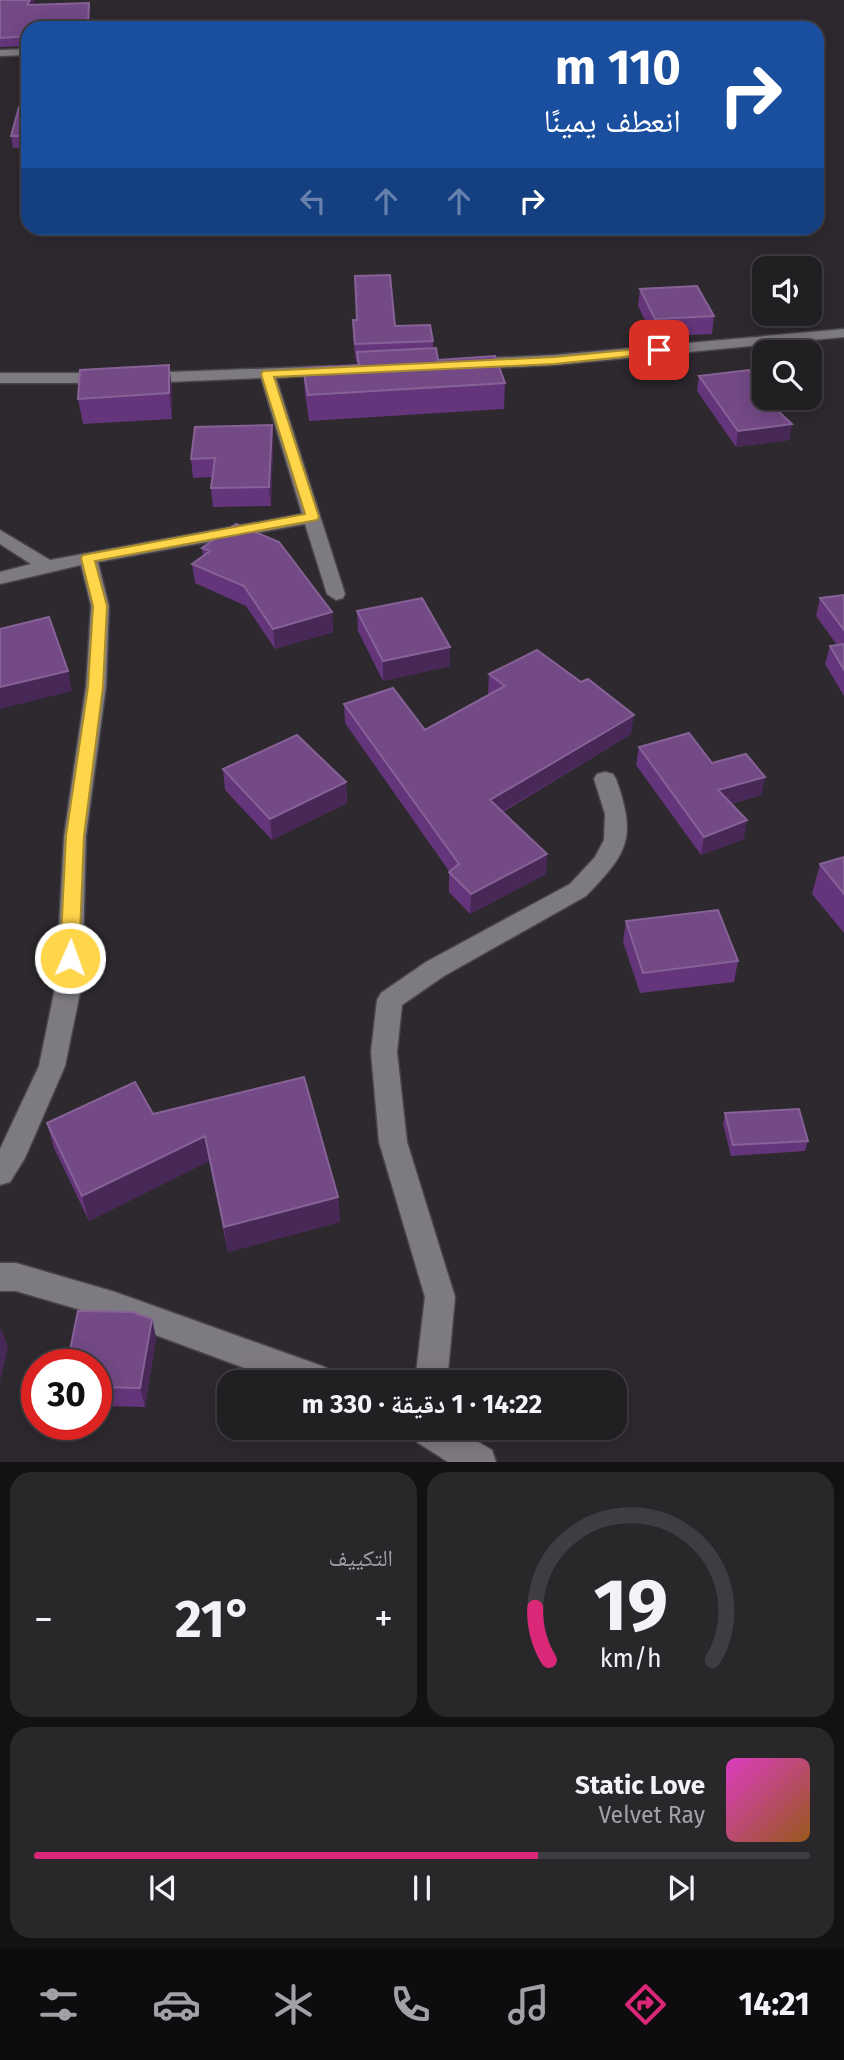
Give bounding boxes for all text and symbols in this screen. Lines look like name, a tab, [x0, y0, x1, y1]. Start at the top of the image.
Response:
text: 110 m	[555, 38, 681, 97]
icon: right	[705, 49, 796, 140]
text: انعطف يمينًا	[543, 102, 681, 140]
icon: left	[294, 182, 332, 220]
icon: ahead	[367, 182, 405, 220]
icon: ahead	[440, 182, 478, 220]
icon: right	[513, 182, 551, 220]
map controls	[752, 256, 822, 410]
button: sound	[752, 256, 822, 326]
pin	[629, 320, 689, 380]
icon: arrive	[640, 331, 678, 369]
button: search	[752, 340, 822, 410]
position arrow	[33, 921, 107, 995]
speed limit sign: 30	[21, 1349, 112, 1440]
text: 14:22 · 1 دقيقة · 330 m	[302, 1389, 542, 1420]
text: التكييف	[328, 1544, 393, 1572]
text: 19	[593, 1563, 668, 1650]
text: 21°	[175, 1588, 252, 1651]
text: −	[34, 1596, 53, 1642]
text: +	[374, 1596, 393, 1642]
text: km/h	[600, 1644, 661, 1674]
text: Static Love	[575, 1770, 705, 1801]
text: Velvet Ray	[598, 1801, 705, 1829]
icon: previous	[144, 1869, 182, 1907]
icon: pause	[403, 1869, 441, 1907]
icon: next	[662, 1869, 700, 1907]
icon: filters	[34, 1980, 83, 2029]
icon: car	[152, 1980, 201, 2029]
icon: climate	[269, 1980, 318, 2029]
icon: phone	[386, 1980, 435, 2029]
icon: music	[504, 1980, 553, 2029]
icon: directions	[621, 1980, 670, 2029]
text: 14:21	[739, 1985, 810, 2023]

